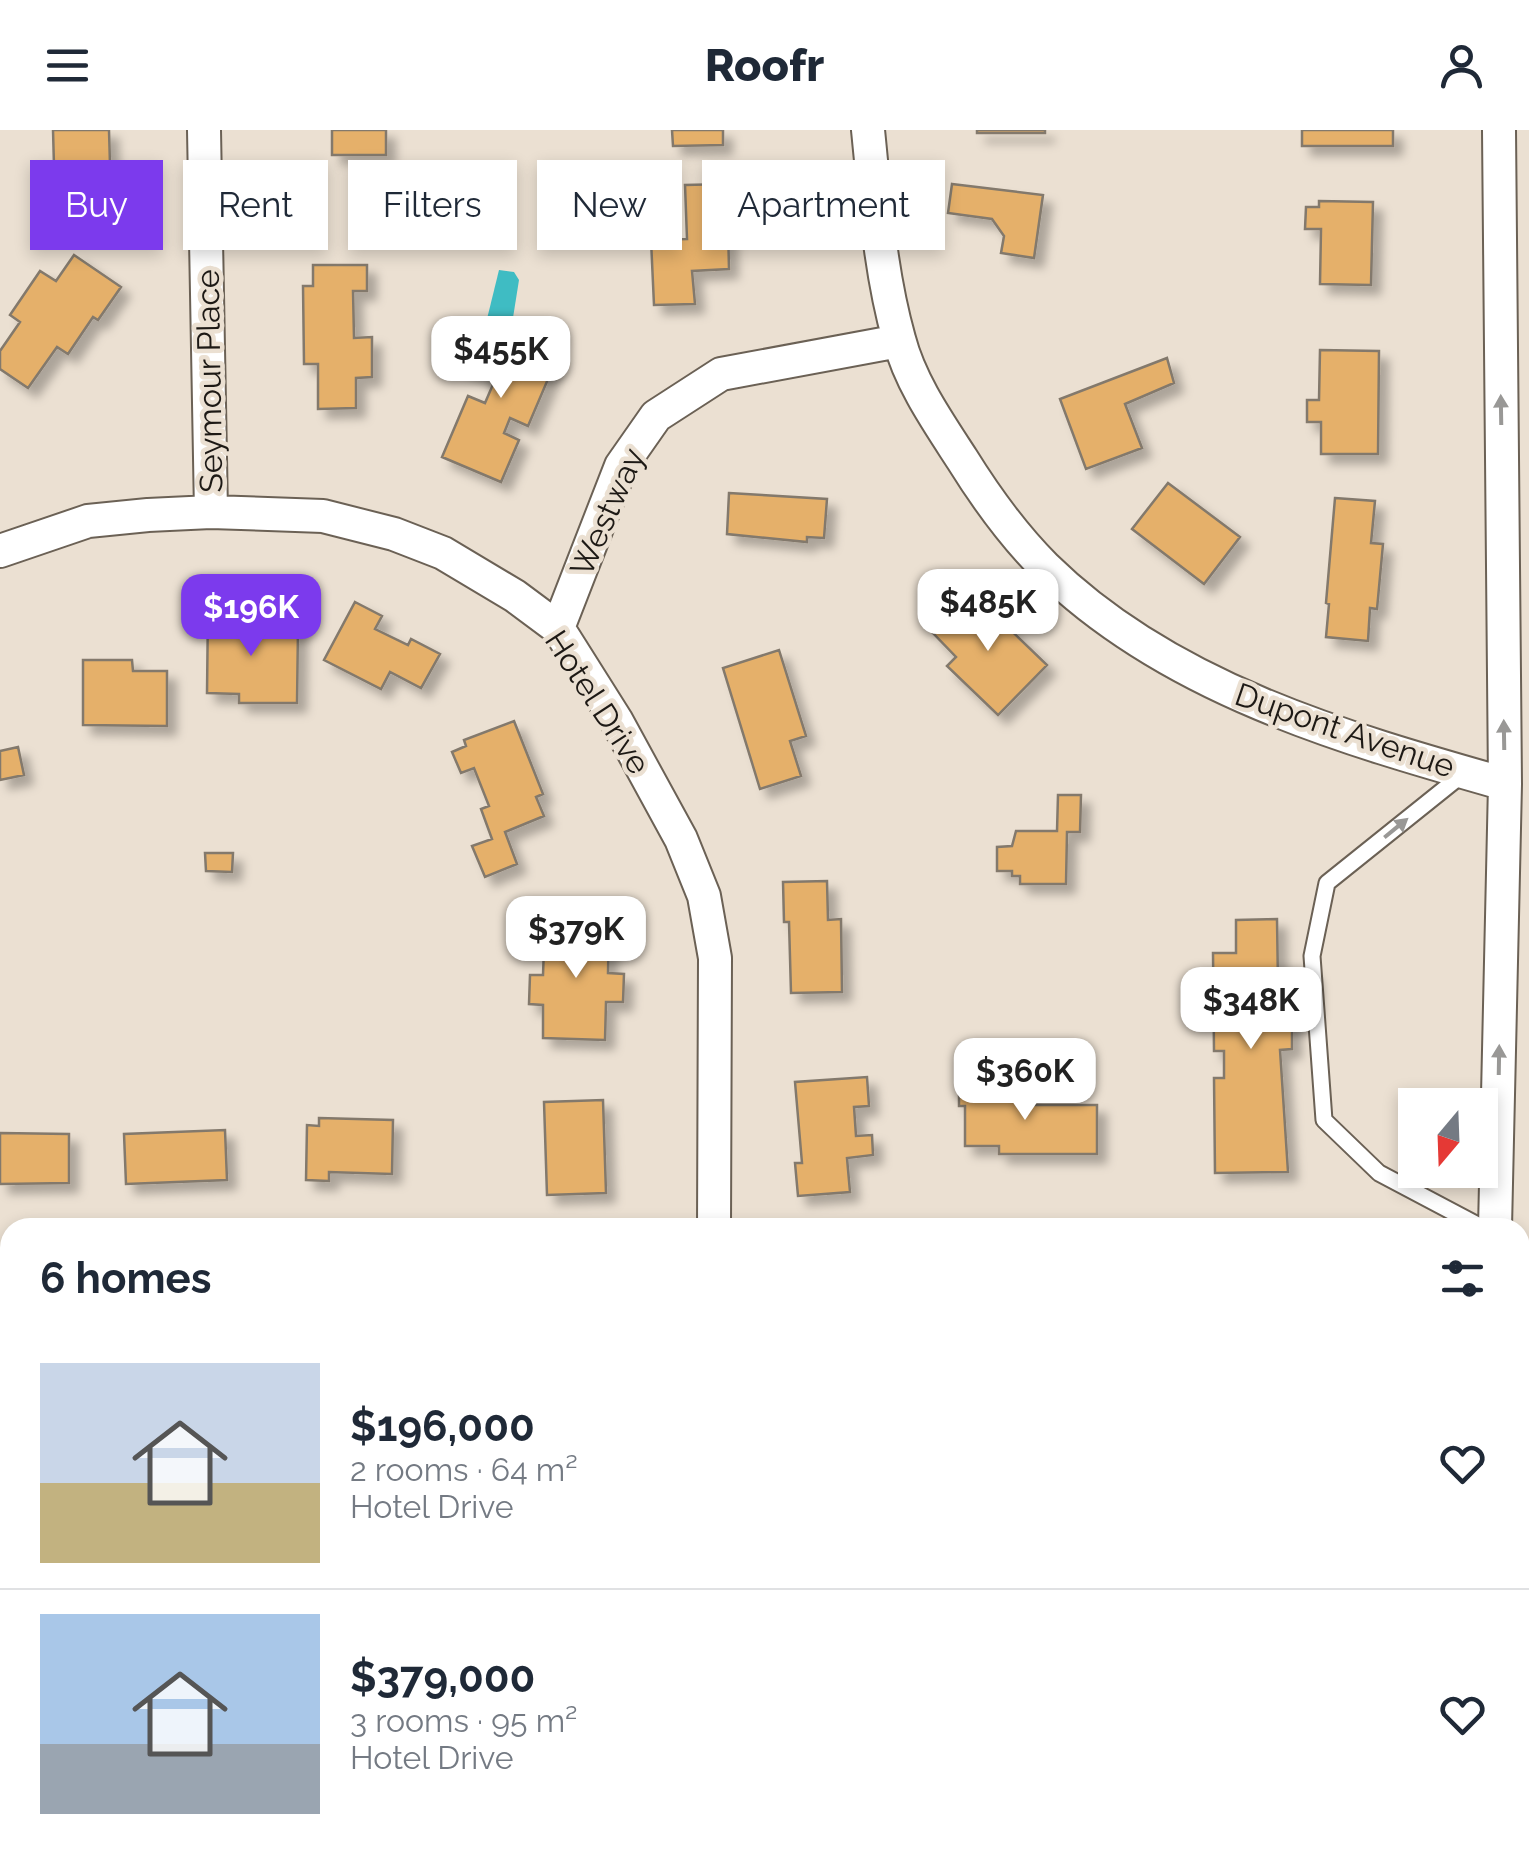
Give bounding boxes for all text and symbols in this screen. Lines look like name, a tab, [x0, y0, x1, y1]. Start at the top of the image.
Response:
icon: menu	[40, 38, 95, 93]
icon: person	[1434, 38, 1489, 93]
text: Roofr	[705, 39, 824, 92]
chip: Buy	[30, 160, 163, 250]
chip: Rent	[183, 160, 328, 250]
chip: Filters	[348, 160, 517, 250]
chip: New	[537, 160, 682, 250]
chip: Apartment	[702, 160, 945, 250]
street label: Seymour Place	[189, 269, 229, 493]
pin: $455K	[431, 316, 571, 401]
text: $455K	[453, 330, 549, 367]
one-way arrow	[1493, 394, 1509, 426]
street label: Westway	[562, 442, 652, 582]
pin: $485K	[918, 569, 1058, 654]
pin: $196K	[181, 574, 321, 659]
text: $485K	[939, 583, 1037, 620]
text: $196K	[203, 588, 299, 625]
street label: Hotel Drive	[538, 623, 658, 781]
street label: Dupont Avenue	[1231, 675, 1459, 785]
one-way arrow	[1496, 719, 1512, 751]
one-way arrow	[1383, 818, 1408, 839]
pin: $379K	[506, 896, 646, 981]
text: $379K	[528, 910, 624, 947]
pin: $348K	[1181, 967, 1321, 1052]
text: $348K	[1203, 981, 1299, 1018]
pin: $360K	[955, 1038, 1095, 1123]
one-way arrow	[1491, 1044, 1507, 1076]
text: $360K	[976, 1052, 1074, 1089]
north arrow	[1398, 1088, 1498, 1188]
map controls	[1398, 1088, 1498, 1188]
icon: filters	[1435, 1251, 1490, 1306]
text: 6 homes	[40, 1254, 211, 1303]
text: $196,000	[350, 1402, 535, 1451]
icon: home	[120, 1403, 240, 1523]
icon: heart	[1435, 1436, 1490, 1491]
text: 2 rooms · 64 m²	[350, 1451, 578, 1488]
text: Hotel Drive	[350, 1488, 514, 1525]
text: $379,000	[350, 1653, 535, 1702]
icon: home	[120, 1654, 240, 1774]
icon: heart	[1435, 1687, 1490, 1742]
text: 3 rooms · 95 m²	[350, 1702, 577, 1739]
text: Hotel Drive	[350, 1739, 514, 1776]

